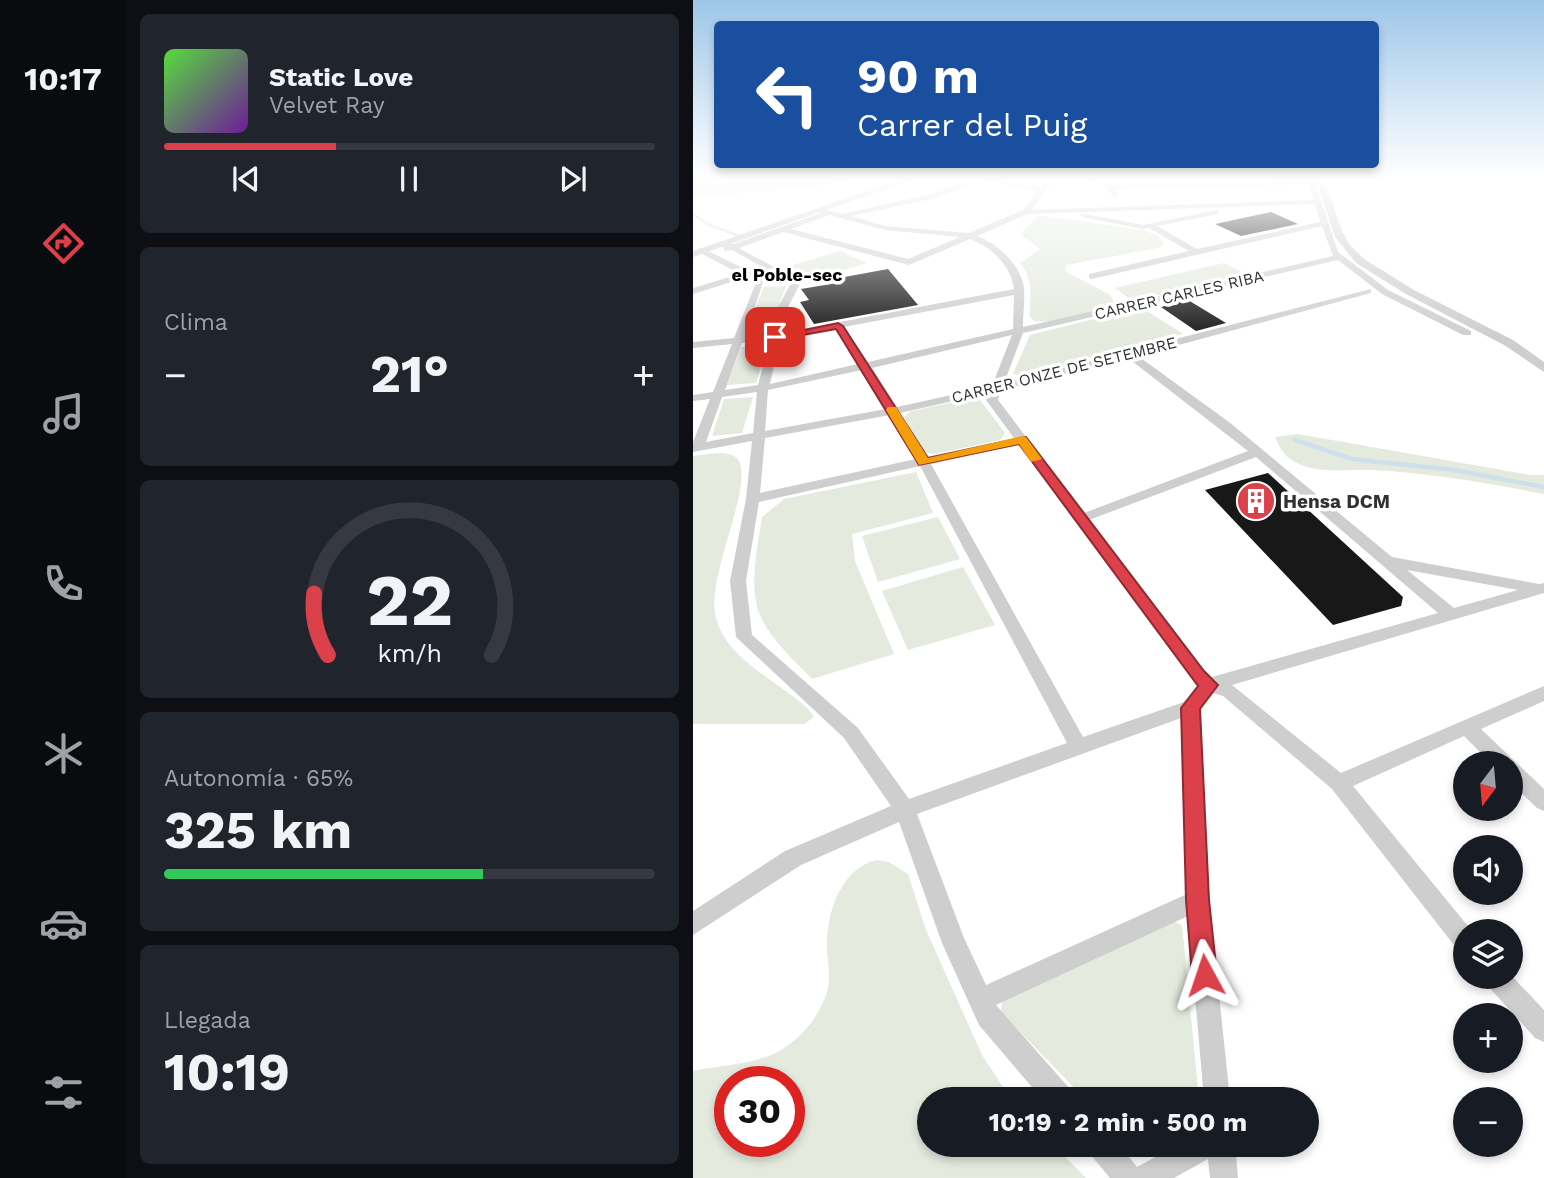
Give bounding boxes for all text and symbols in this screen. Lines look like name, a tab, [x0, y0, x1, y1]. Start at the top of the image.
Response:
text: 90 m	[857, 47, 979, 105]
icon: left	[742, 49, 833, 140]
text: 10:17	[24, 60, 102, 98]
text: Static Love	[269, 62, 413, 92]
text: Velvet Ray	[269, 92, 385, 119]
text: Carrer del Puig	[857, 106, 1087, 144]
icon: previous	[227, 160, 265, 198]
icon: pause	[390, 160, 428, 198]
icon: next	[554, 160, 592, 198]
icon: directions	[39, 219, 88, 268]
district label: el Poble-sec	[732, 264, 843, 285]
street label: CARRER CARLES RIBA	[1093, 266, 1266, 324]
pin	[745, 307, 805, 367]
text: Clima	[164, 309, 228, 336]
icon: arrive	[756, 318, 794, 356]
street label: CARRER ONZE DE SETEMBRE	[950, 333, 1178, 407]
text: 21°	[370, 344, 449, 405]
text: −	[164, 353, 187, 397]
text: +	[632, 353, 655, 397]
icon: music	[39, 389, 88, 438]
building icon: Hensa DCM	[1235, 480, 1277, 522]
place label: Hensa DCM	[1283, 490, 1390, 513]
text: 22	[366, 557, 453, 643]
icon: phone	[39, 559, 88, 608]
text: km/h	[377, 639, 442, 668]
icon: climate	[39, 729, 88, 778]
north arrow	[1453, 751, 1523, 821]
map controls	[1453, 751, 1523, 1157]
text: Autonomía · 65%	[164, 765, 353, 792]
text: 325 km	[164, 800, 352, 861]
button: sound	[1453, 835, 1523, 905]
icon: car	[39, 899, 88, 948]
button: layers	[1453, 919, 1523, 989]
position arrow	[1168, 938, 1242, 1012]
button: +	[1453, 1003, 1523, 1073]
text: Llegada	[164, 1007, 251, 1034]
text: 10:19	[164, 1042, 290, 1103]
speed limit sign: 30	[714, 1066, 805, 1157]
icon: filters	[39, 1068, 88, 1117]
button: −	[1453, 1087, 1523, 1157]
text: 10:19 · 2 min · 500 m	[989, 1107, 1247, 1137]

